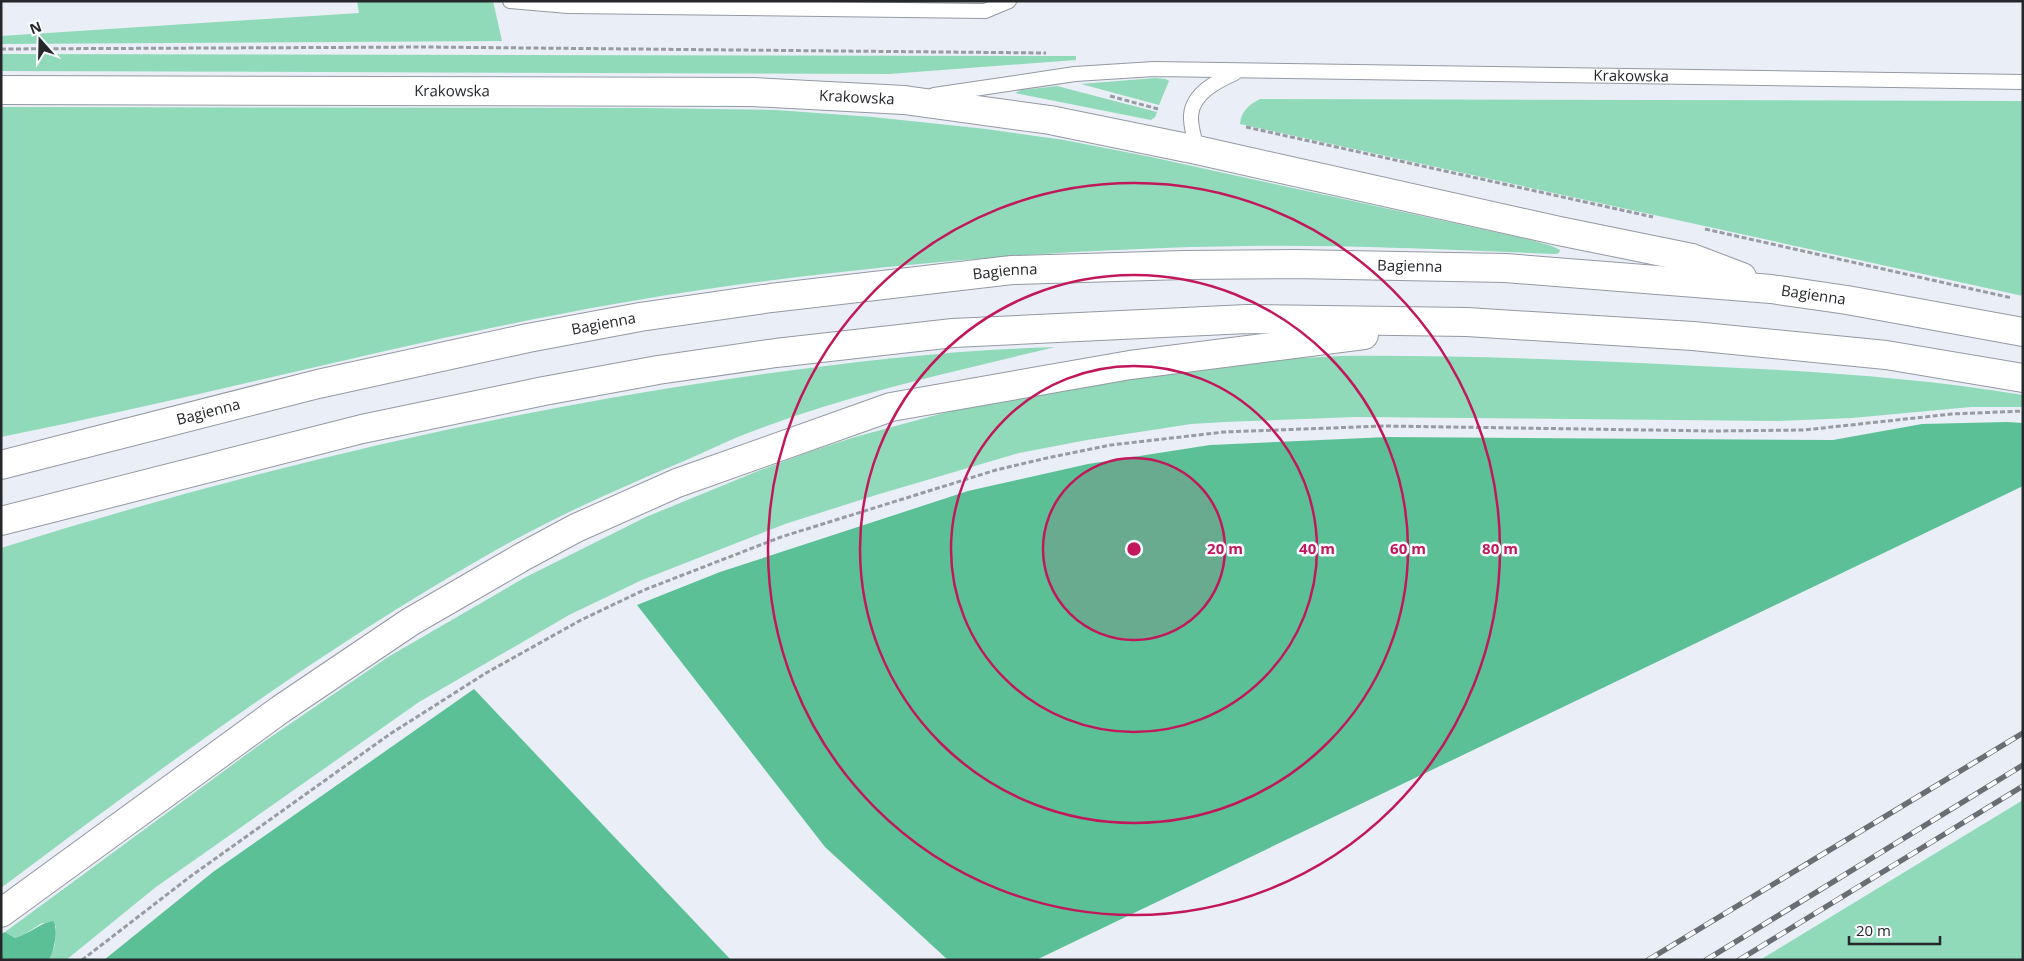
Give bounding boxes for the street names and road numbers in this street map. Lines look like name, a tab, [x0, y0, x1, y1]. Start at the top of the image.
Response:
street label: Krakowska	[1593, 65, 1669, 86]
street label: Krakowska	[414, 80, 490, 100]
street label: Krakowska	[819, 85, 895, 108]
street label: Bagienna	[1377, 255, 1443, 276]
street label: Bagienna	[971, 258, 1038, 284]
street label: Bagienna	[1780, 280, 1847, 309]
street label: Bagienna	[569, 307, 637, 339]
street label: Bagienna	[174, 393, 242, 429]

